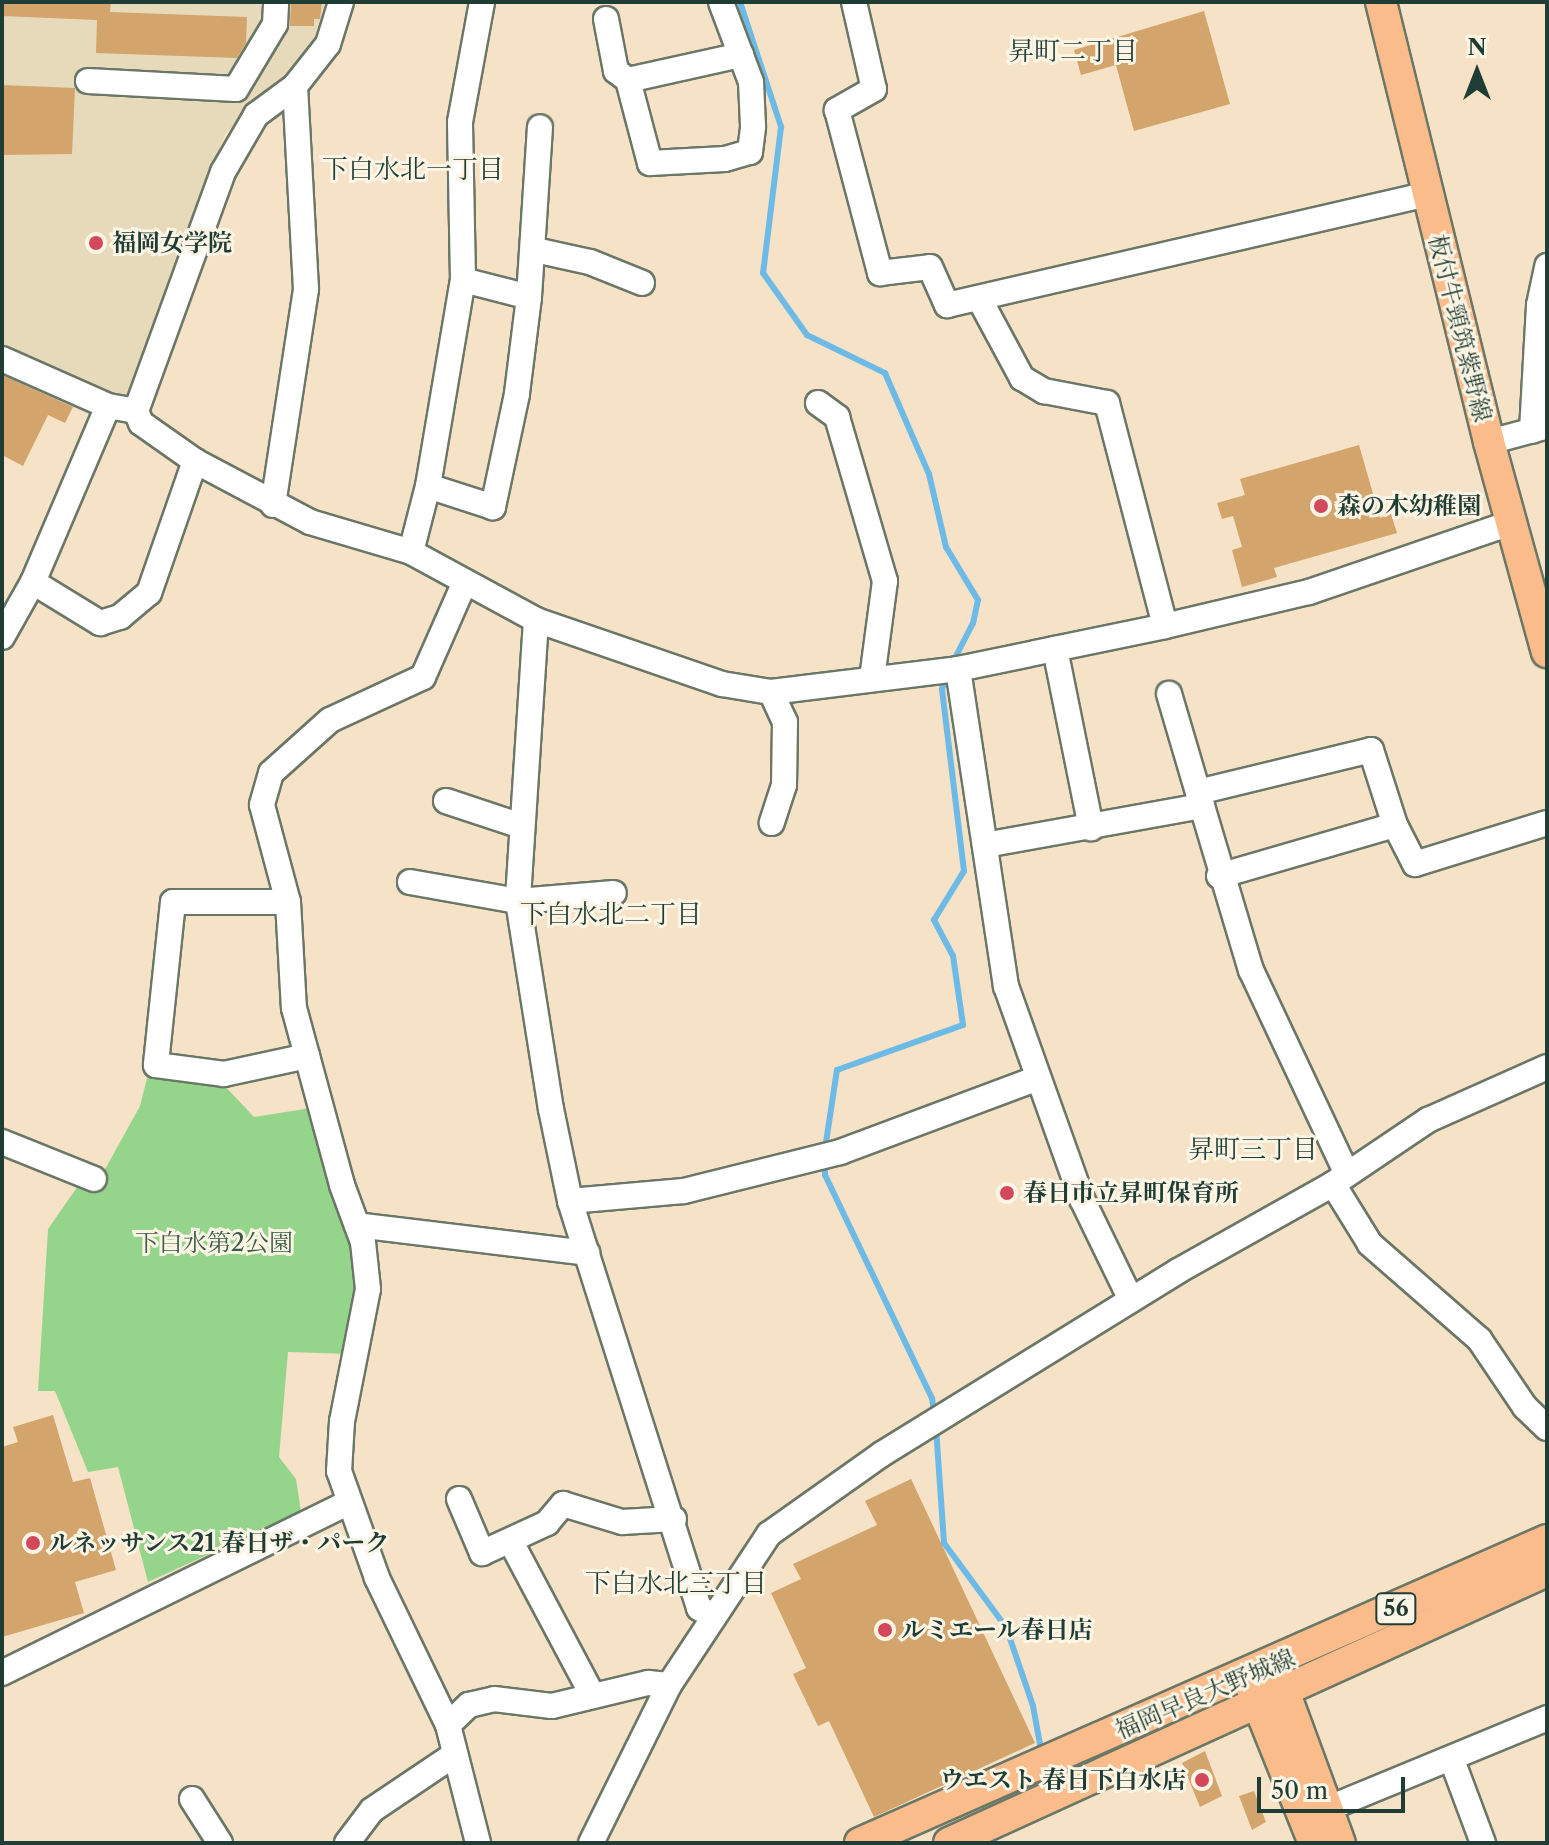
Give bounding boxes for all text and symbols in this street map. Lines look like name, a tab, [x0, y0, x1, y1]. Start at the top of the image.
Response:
north arrow	[1437, 32, 1517, 112]
text: N	[1467, 34, 1487, 61]
district label: 昇町二丁目	[1008, 36, 1138, 68]
district label: 下白水北一丁目	[322, 154, 504, 186]
place label: 福岡女学院	[112, 229, 232, 257]
street label: 板付牛頸筑紫野線	[1423, 231, 1497, 425]
marker: 福岡女学院	[87, 234, 105, 252]
place label: 森の木幼稚園	[1337, 492, 1481, 520]
marker: 森の木幼稚園	[1312, 497, 1330, 515]
district label: 下白水北二丁目	[520, 899, 702, 931]
district label: 昇町三丁目	[1188, 1134, 1318, 1166]
place label: 春日市立昇町保育所	[1023, 1179, 1239, 1207]
marker: 春日市立昇町保育所	[998, 1184, 1016, 1202]
park label: 下白水第2公園	[135, 1229, 293, 1257]
place label: ルネッサンス21 春日ザ・パーク	[49, 1529, 392, 1557]
marker: ルネッサンス21 春日ザ・パーク	[24, 1534, 42, 1552]
district label: 下白水北三丁目	[585, 1568, 767, 1600]
road number: 56	[1374, 1591, 1418, 1627]
place label: ルミエール春日店	[901, 1616, 1093, 1644]
marker: ルミエール春日店	[876, 1621, 894, 1639]
street label: 福岡早良大野城線	[1111, 1643, 1299, 1745]
scale bar	[1261, 1761, 1409, 1811]
place label: ウエスト 春日下白水店	[940, 1766, 1186, 1794]
marker: ウエスト 春日下白水店	[1193, 1771, 1211, 1789]
text: 50 m	[1271, 1776, 1328, 1805]

